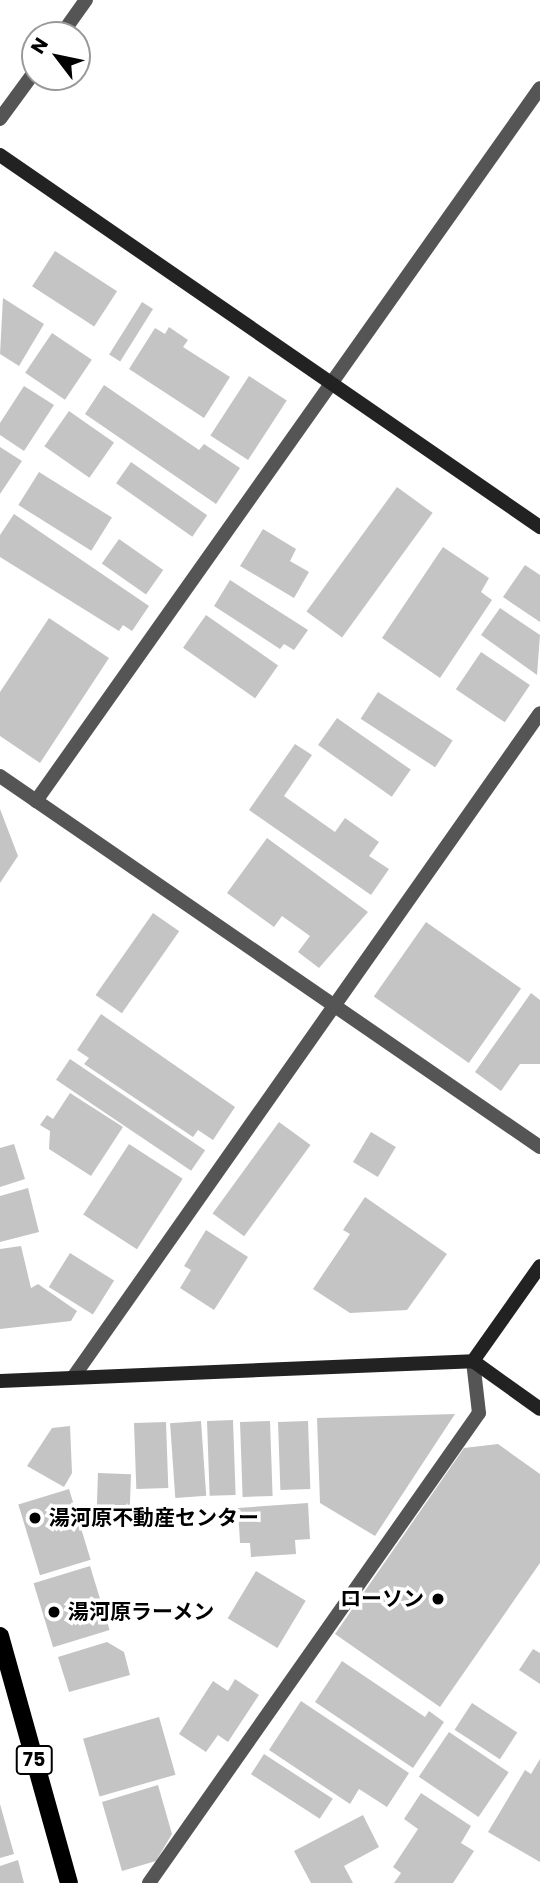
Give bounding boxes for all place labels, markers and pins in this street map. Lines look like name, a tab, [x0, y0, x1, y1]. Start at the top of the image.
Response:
place label: 湯河原不動産センター	[49, 1505, 259, 1531]
marker: 湯河原不動産センター	[27, 1510, 43, 1526]
place label: ローソン	[340, 1586, 424, 1612]
marker: ローソン	[430, 1591, 446, 1607]
place label: 湯河原ラーメン	[68, 1599, 215, 1625]
marker: 湯河原ラーメン	[46, 1604, 62, 1620]

